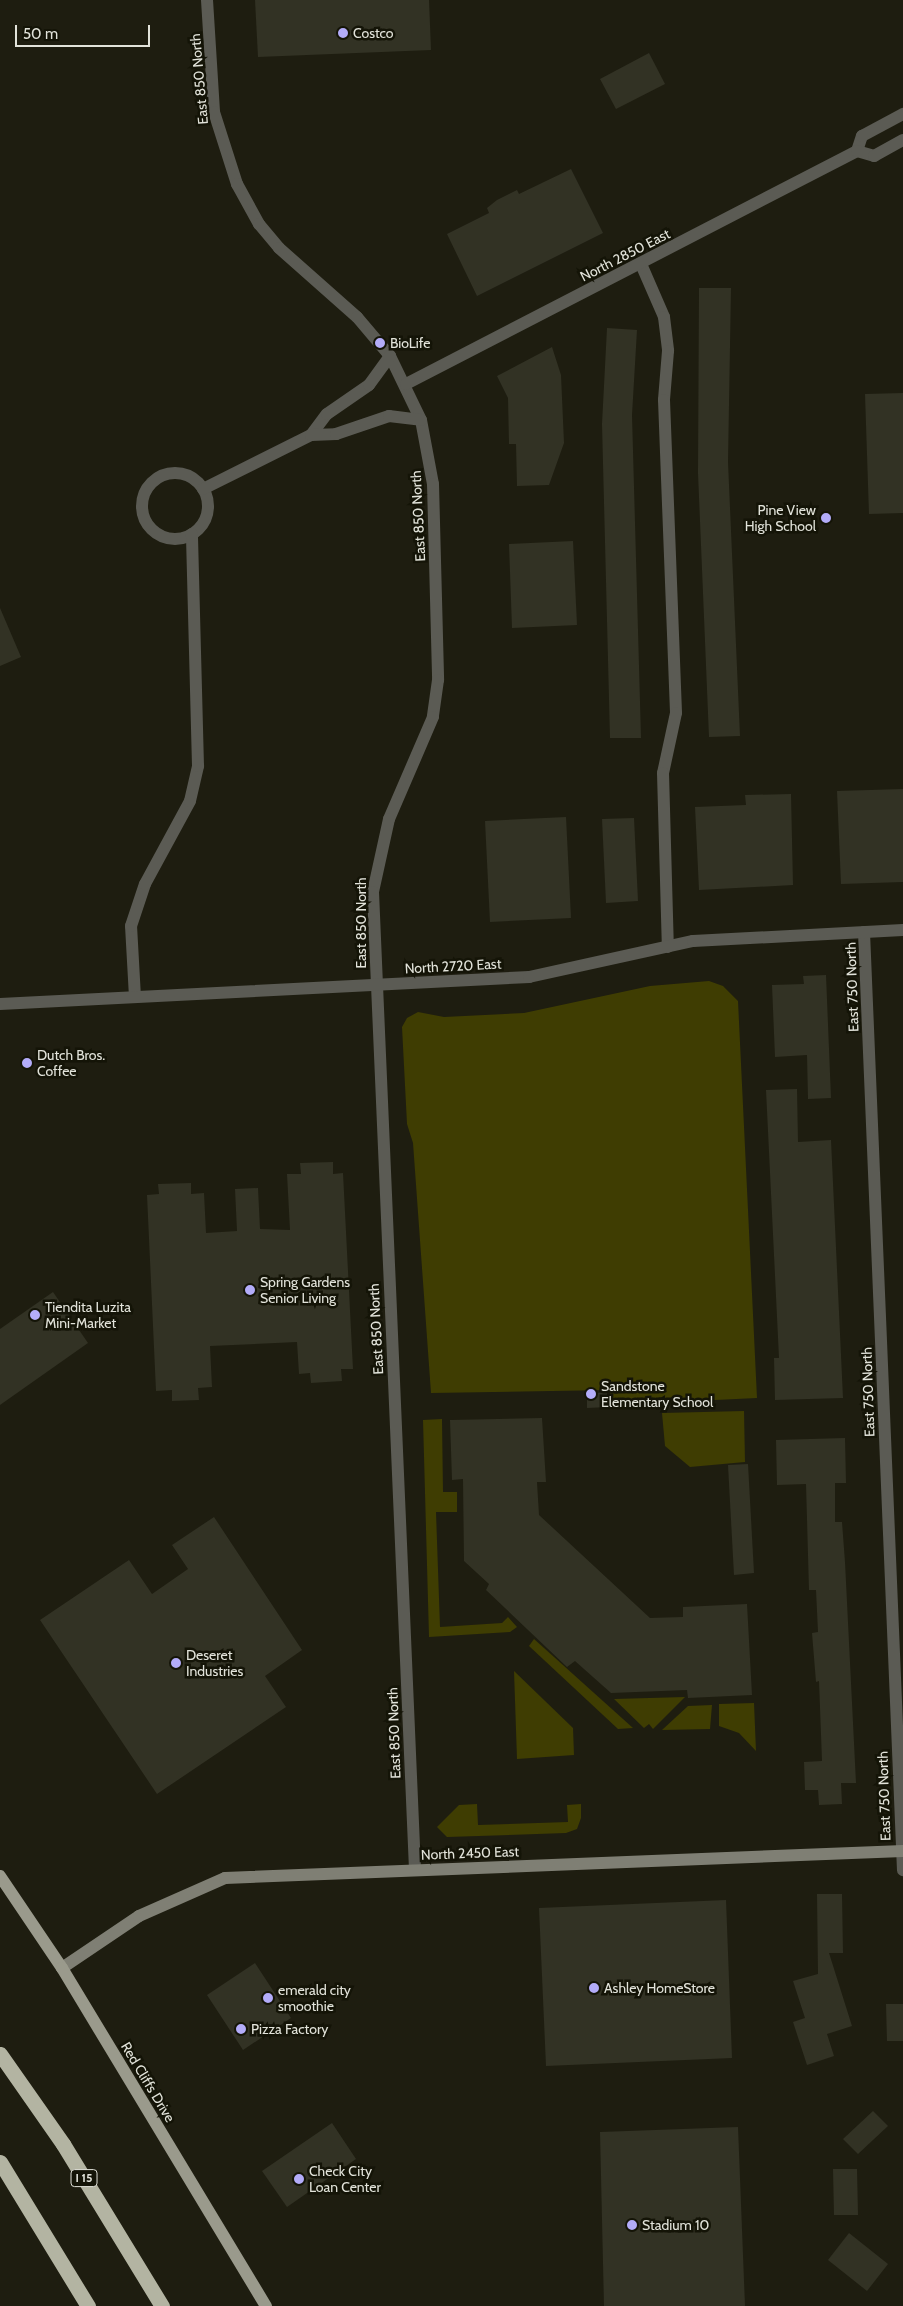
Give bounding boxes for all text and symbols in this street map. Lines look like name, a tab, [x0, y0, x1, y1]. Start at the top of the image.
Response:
scale bar	[18, 15, 152, 47]
text: 50 m	[23, 25, 58, 43]
place label: Costco	[353, 25, 394, 41]
marker: Costco	[337, 27, 349, 39]
street label: East 850 North	[187, 33, 211, 125]
street label: North 2850 East	[577, 225, 673, 285]
place label: BioLife	[390, 335, 430, 351]
marker: BioLife	[374, 337, 386, 349]
street label: East 850 North	[407, 470, 429, 562]
place label: Pine View High School	[745, 502, 816, 534]
marker: Pine View High School	[820, 512, 832, 524]
street label: East 850 North	[353, 877, 369, 969]
street label: East 750 North	[842, 942, 862, 1032]
street label: North 2720 East	[404, 955, 502, 977]
place label: Dutch Bros. Coffee	[37, 1047, 105, 1080]
marker: Dutch Bros. Coffee	[21, 1057, 33, 1069]
place label: Spring Gardens Senior Living	[260, 1274, 350, 1306]
street label: East 850 North	[365, 1283, 387, 1375]
marker: Spring Gardens Senior Living	[244, 1284, 256, 1296]
place label: Tiendita Luzita Mini-Market	[45, 1299, 131, 1331]
marker: Tiendita Luzita Mini-Market	[29, 1309, 41, 1321]
street label: East 750 North	[858, 1347, 878, 1437]
place label: Sandstone Elementary School	[601, 1378, 713, 1410]
marker: Sandstone Elementary School	[585, 1388, 597, 1400]
place label: Deseret Industries	[186, 1647, 243, 1680]
marker: Deseret Industries	[170, 1657, 182, 1669]
street label: East 850 North	[384, 1687, 404, 1779]
street label: East 750 North	[874, 1751, 894, 1841]
street label: North 2450 East	[421, 1843, 519, 1863]
place label: Ashley HomeStore	[604, 1980, 715, 1996]
place label: emerald city smoothie	[278, 1982, 351, 2014]
marker: Ashley HomeStore	[588, 1982, 600, 1994]
marker: emerald city smoothie	[262, 1992, 274, 2004]
place label: Pizza Factory	[251, 2021, 328, 2037]
marker: Pizza Factory	[235, 2023, 247, 2035]
street label: Red Cliffs Drive	[117, 2039, 179, 2125]
place label: Check City Loan Center	[309, 2163, 381, 2196]
road number: I 15	[70, 2168, 98, 2188]
marker: Check City Loan Center	[293, 2173, 305, 2185]
place label: Stadium 10	[642, 2217, 709, 2233]
marker: Stadium 10	[626, 2219, 638, 2231]

